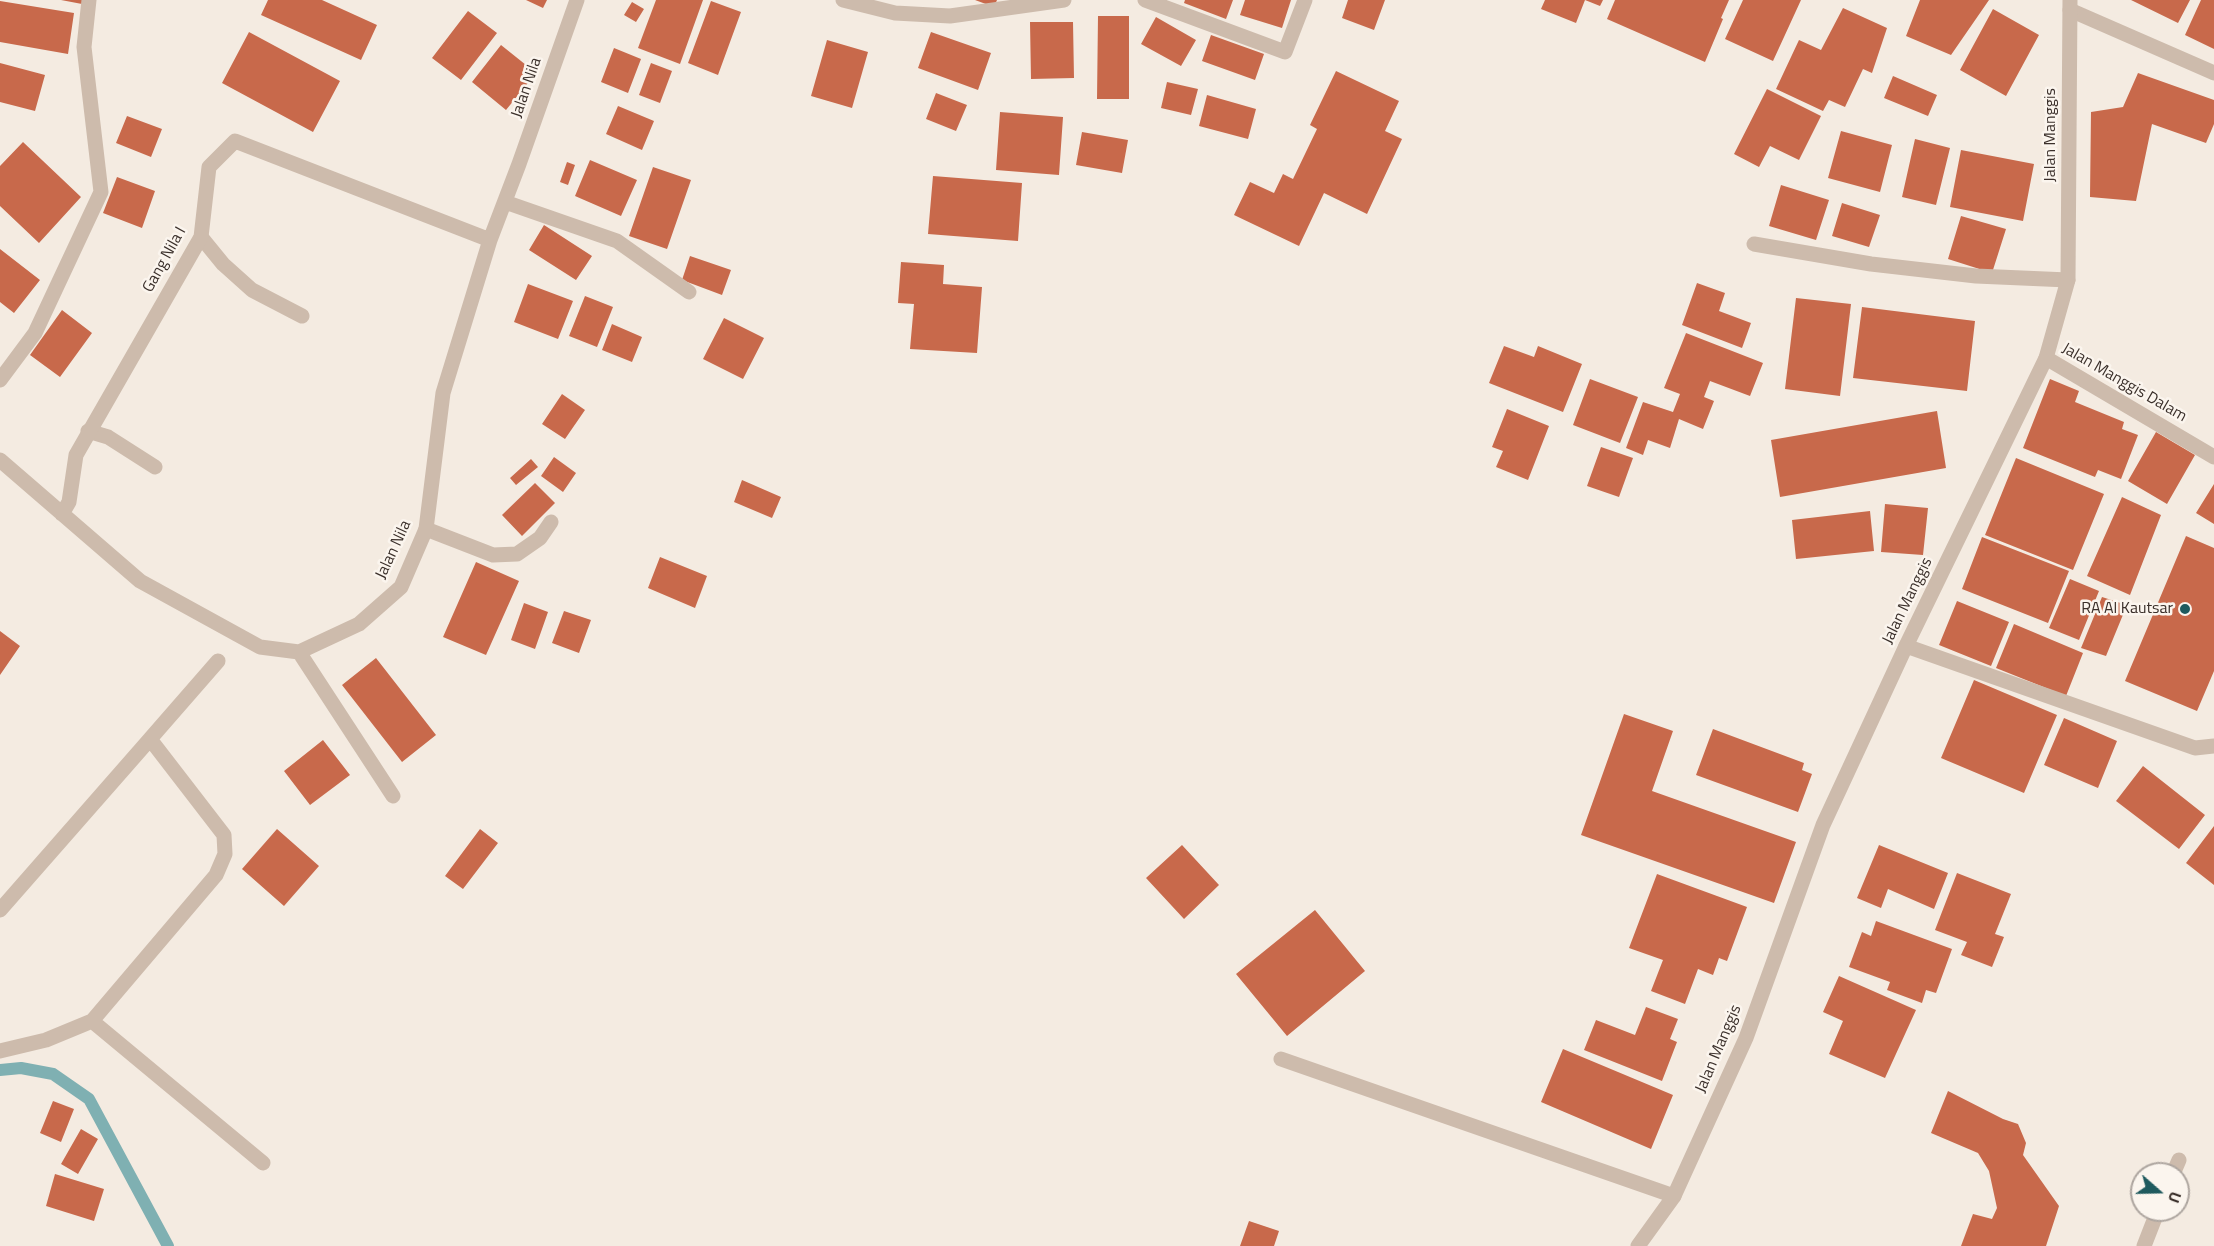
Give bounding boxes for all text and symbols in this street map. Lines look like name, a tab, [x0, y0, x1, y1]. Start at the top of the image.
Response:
street label: Jalan Nila	[508, 55, 546, 121]
street label: Jalan Manggis	[2041, 88, 2061, 182]
street label: Gang Nila I	[139, 224, 191, 296]
street label: Jalan Manggis Dalam	[2058, 339, 2190, 427]
street label: Jalan Nila	[372, 518, 416, 582]
street label: Jalan Manggis	[1879, 555, 1937, 647]
place label: RA Al Kautsar	[2081, 599, 2173, 619]
marker: RA Al Kautsar	[2178, 602, 2192, 616]
street label: Jalan Manggis	[1692, 1002, 1746, 1096]
north arrow	[2130, 1162, 2190, 1222]
text: U	[2162, 1188, 2188, 1206]

